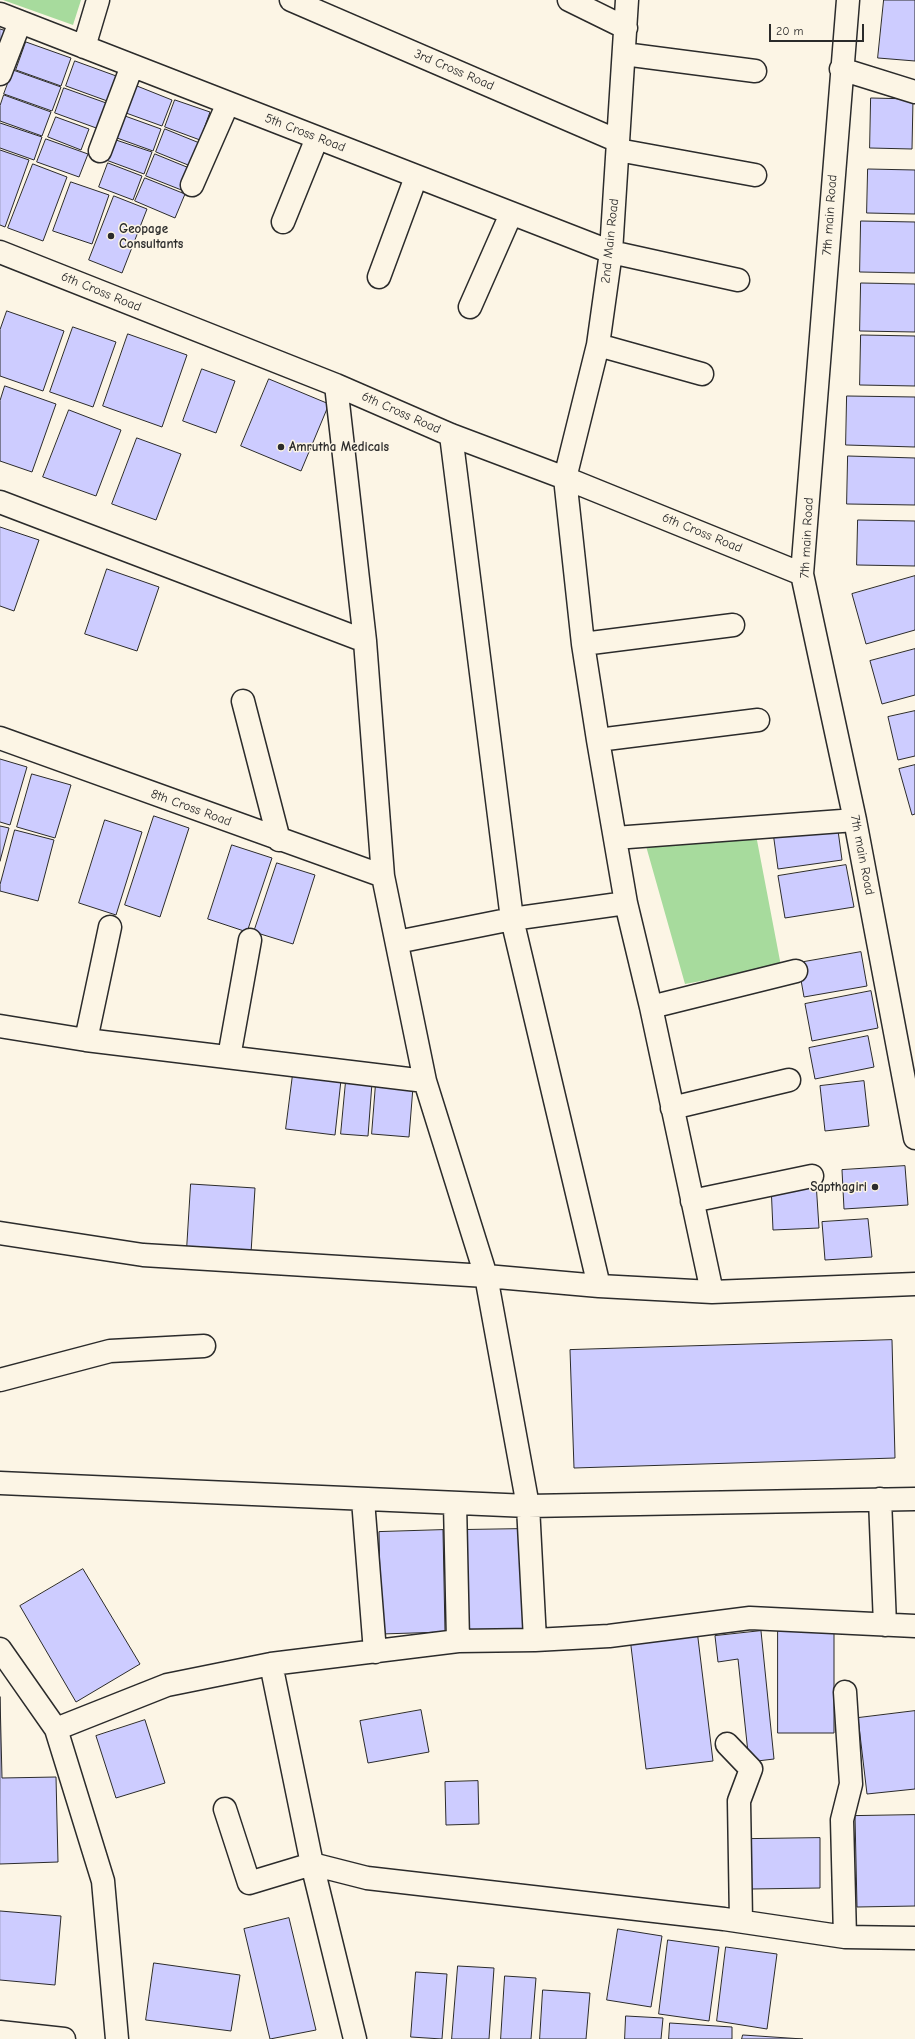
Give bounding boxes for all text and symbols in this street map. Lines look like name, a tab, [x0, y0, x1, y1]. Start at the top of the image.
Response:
scale bar	[771, 16, 866, 42]
text: 20 m	[776, 24, 804, 38]
street label: 3rd Cross Road	[412, 46, 496, 94]
street label: 5th Cross Road	[263, 110, 347, 156]
street label: 7th main Road	[819, 174, 841, 256]
street label: 2nd Main Road	[598, 198, 622, 284]
place label: Geopage Consultants	[119, 221, 183, 252]
marker: Geopage Consultants	[106, 231, 116, 241]
street label: 6th Cross Road	[59, 269, 143, 315]
street label: 6th Cross Road	[359, 389, 443, 437]
place label: Amrutha Medicals	[289, 439, 389, 455]
marker: Amrutha Medicals	[276, 442, 286, 452]
street label: 7th main Road	[797, 497, 817, 579]
street label: 6th Cross Road	[660, 510, 744, 556]
street label: 8th Cross Road	[149, 786, 233, 830]
street label: 7th main Road	[847, 814, 877, 896]
place label: Sapthagiri	[810, 1179, 867, 1195]
marker: Sapthagiri	[870, 1182, 880, 1192]

